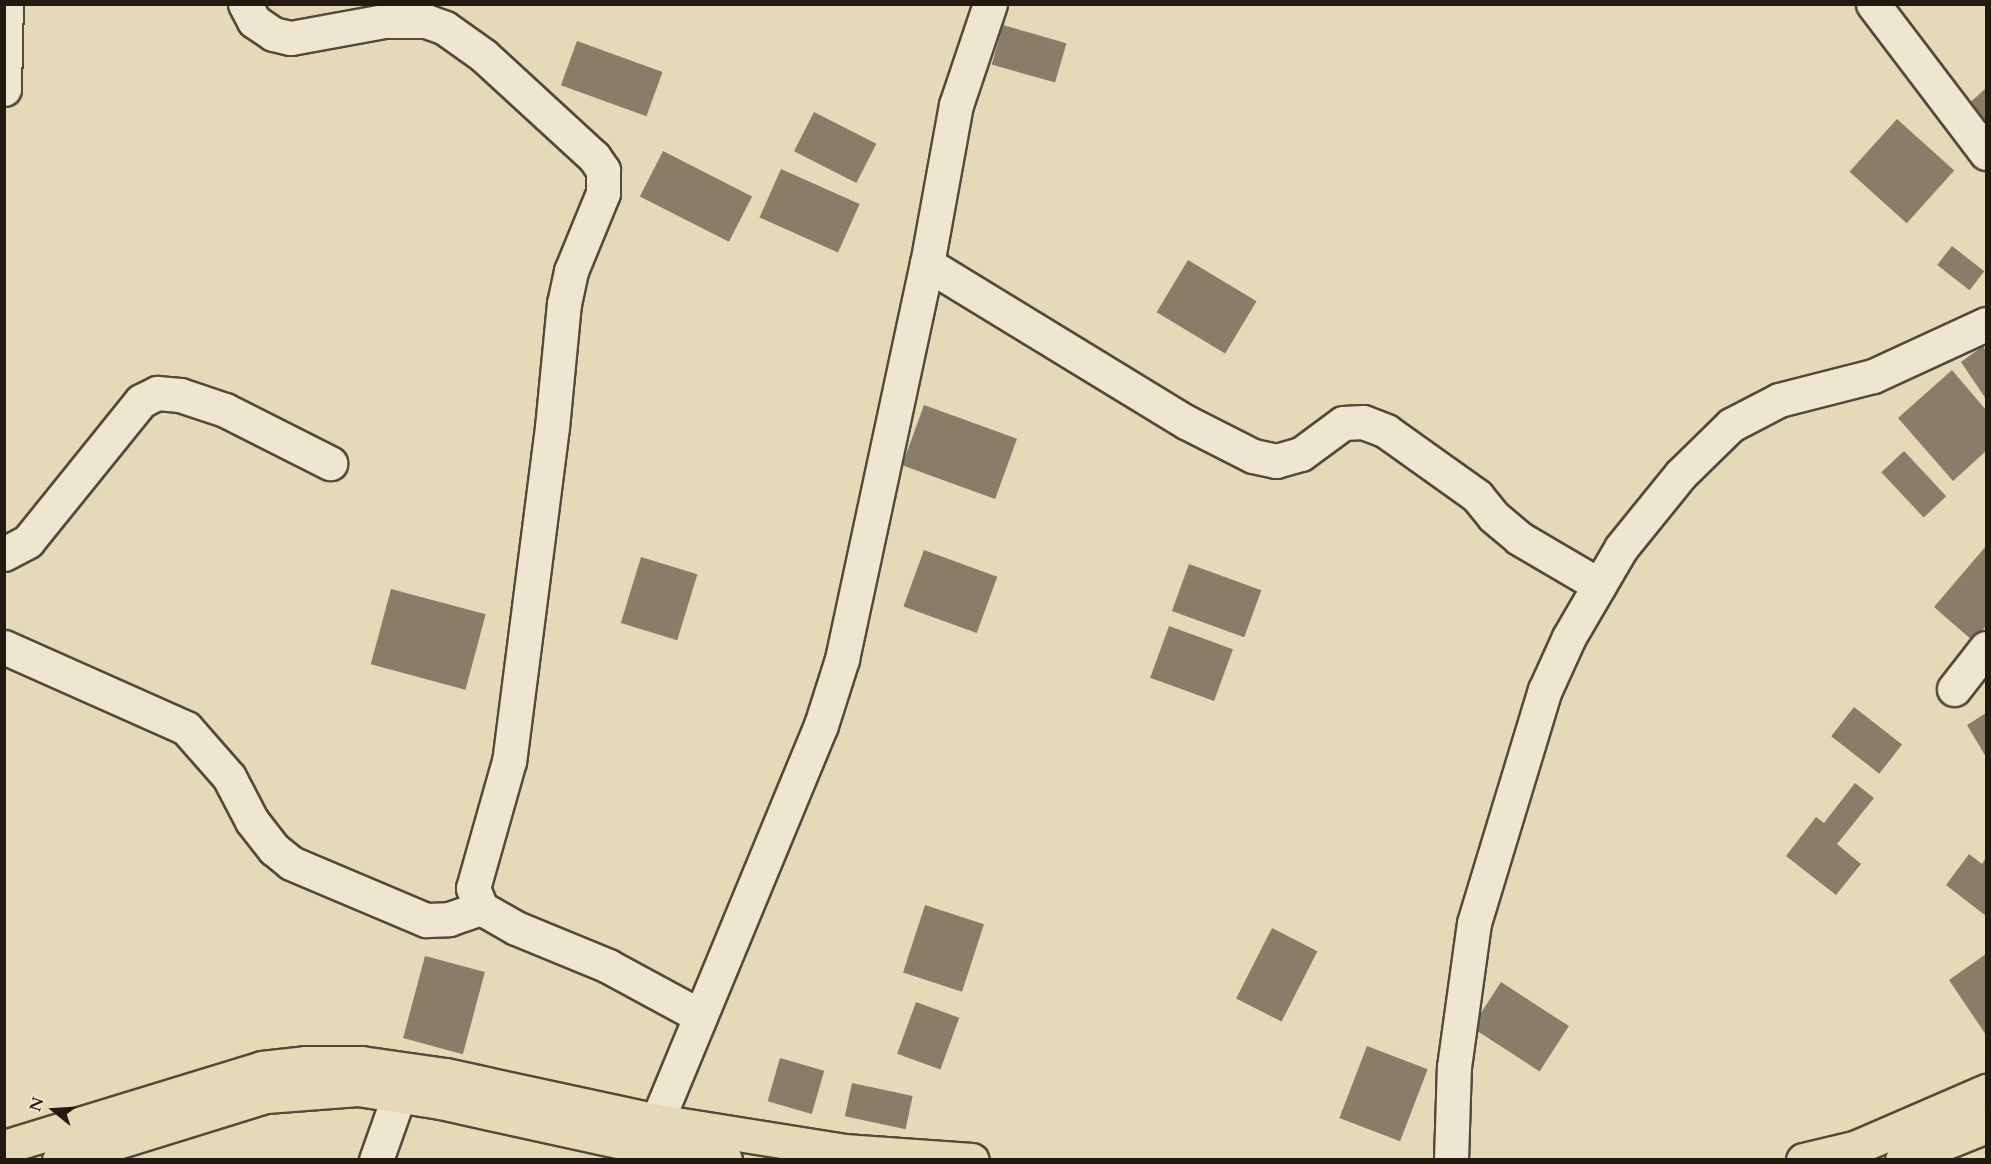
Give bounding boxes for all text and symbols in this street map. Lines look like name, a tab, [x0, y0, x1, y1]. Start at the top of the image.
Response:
north arrow	[24, 1080, 84, 1140]
text: N	[24, 1094, 49, 1114]

